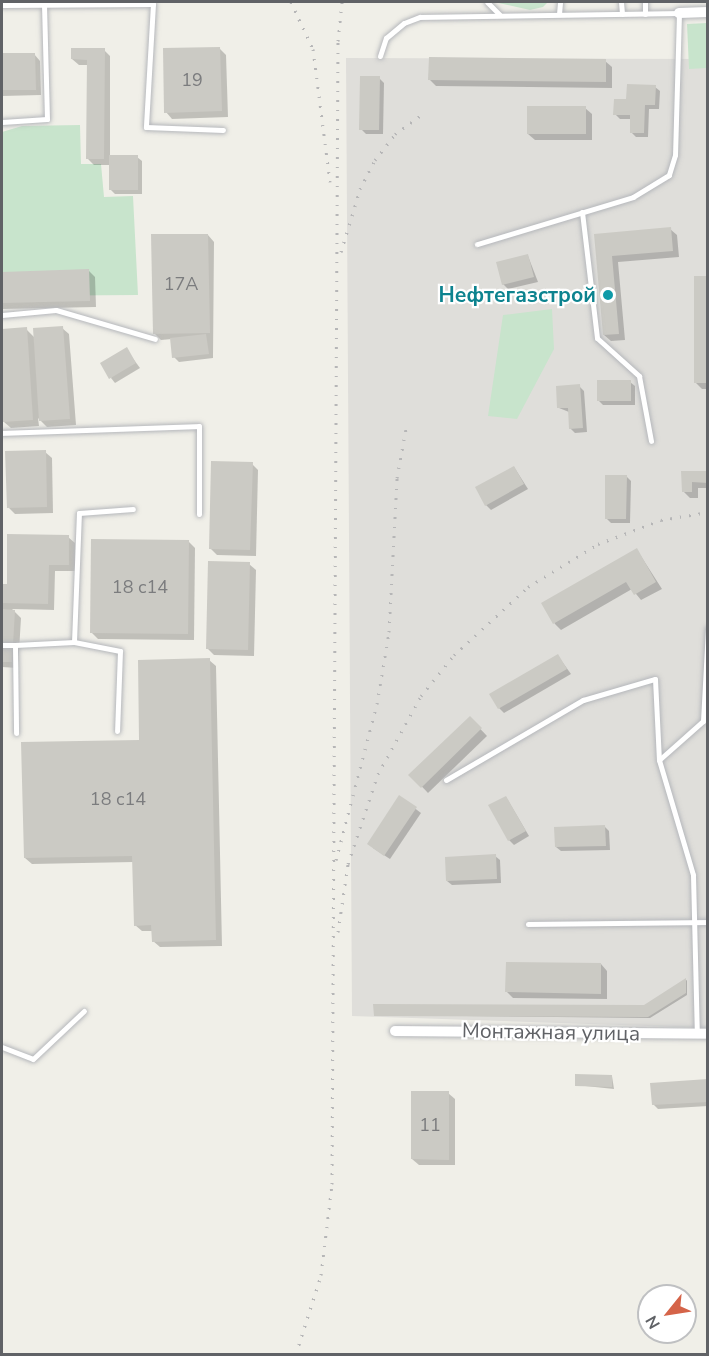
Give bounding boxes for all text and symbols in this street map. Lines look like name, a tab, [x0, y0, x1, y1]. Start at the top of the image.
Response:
house number: 19	[181, 69, 203, 91]
house number: 17А	[164, 273, 198, 295]
place label: Нефтегазстрой	[439, 282, 596, 308]
marker: Нефтегазстрой	[601, 288, 615, 302]
house number: 18 с14	[112, 576, 168, 598]
house number: 18 с14	[90, 788, 146, 810]
street label: Монтажная улица	[462, 1018, 640, 1046]
house number: 11	[419, 1114, 441, 1136]
north arrow	[637, 1284, 697, 1344]
text: N	[641, 1311, 666, 1333]

